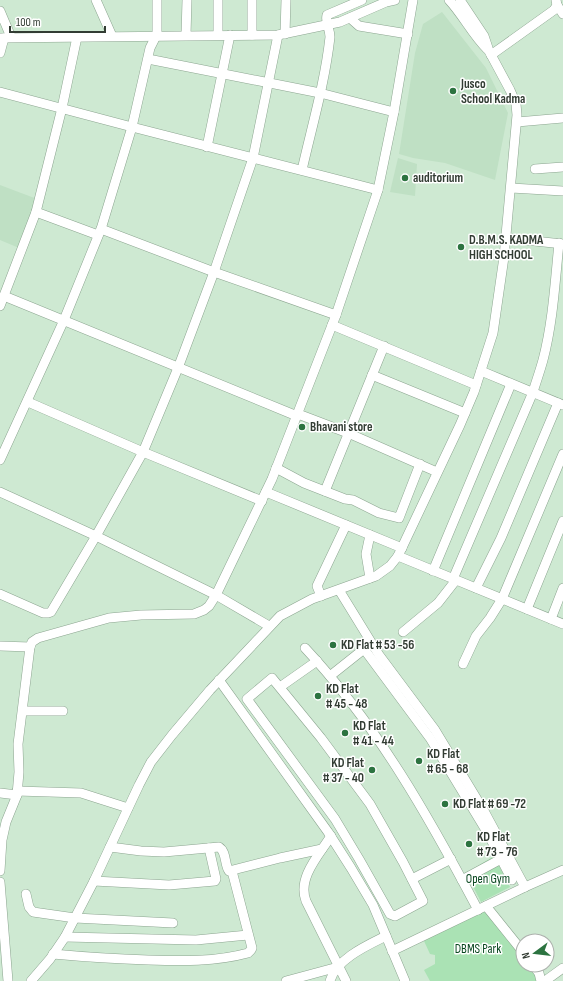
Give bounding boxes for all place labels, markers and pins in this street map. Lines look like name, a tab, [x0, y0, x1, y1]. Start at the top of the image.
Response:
place label: Jusco School Kadma	[460, 76, 525, 107]
marker: Jusco School Kadma	[448, 86, 458, 96]
place label: auditorium	[413, 170, 464, 186]
marker: auditorium	[400, 173, 410, 183]
place label: D.B.M.S. KADMA HIGH SCHOOL	[469, 232, 544, 263]
marker: D.B.M.S. KADMA HIGH SCHOOL	[456, 242, 466, 252]
place label: Bhavani store	[310, 419, 373, 435]
marker: Bhavani store	[297, 422, 307, 432]
place label: KD Flat # 53 -56	[341, 637, 414, 653]
marker: KD Flat # 53 -56	[328, 640, 338, 650]
place label: KD Flat # 45 - 48	[326, 681, 367, 712]
marker: KD Flat # 45 - 48	[313, 691, 323, 701]
place label: KD Flat # 41 - 44	[353, 718, 394, 749]
marker: KD Flat # 41 - 44	[340, 728, 350, 738]
place label: KD Flat # 65 - 68	[427, 746, 468, 777]
place label: KD Flat # 37 - 40	[323, 755, 365, 786]
marker: KD Flat # 65 - 68	[414, 756, 424, 766]
marker: KD Flat # 37 - 40	[367, 765, 377, 775]
place label: KD Flat # 69 -72	[453, 796, 526, 812]
marker: KD Flat # 69 -72	[440, 799, 450, 809]
place label: KD Flat # 73 - 76	[477, 829, 518, 860]
marker: KD Flat # 73 - 76	[464, 839, 474, 849]

